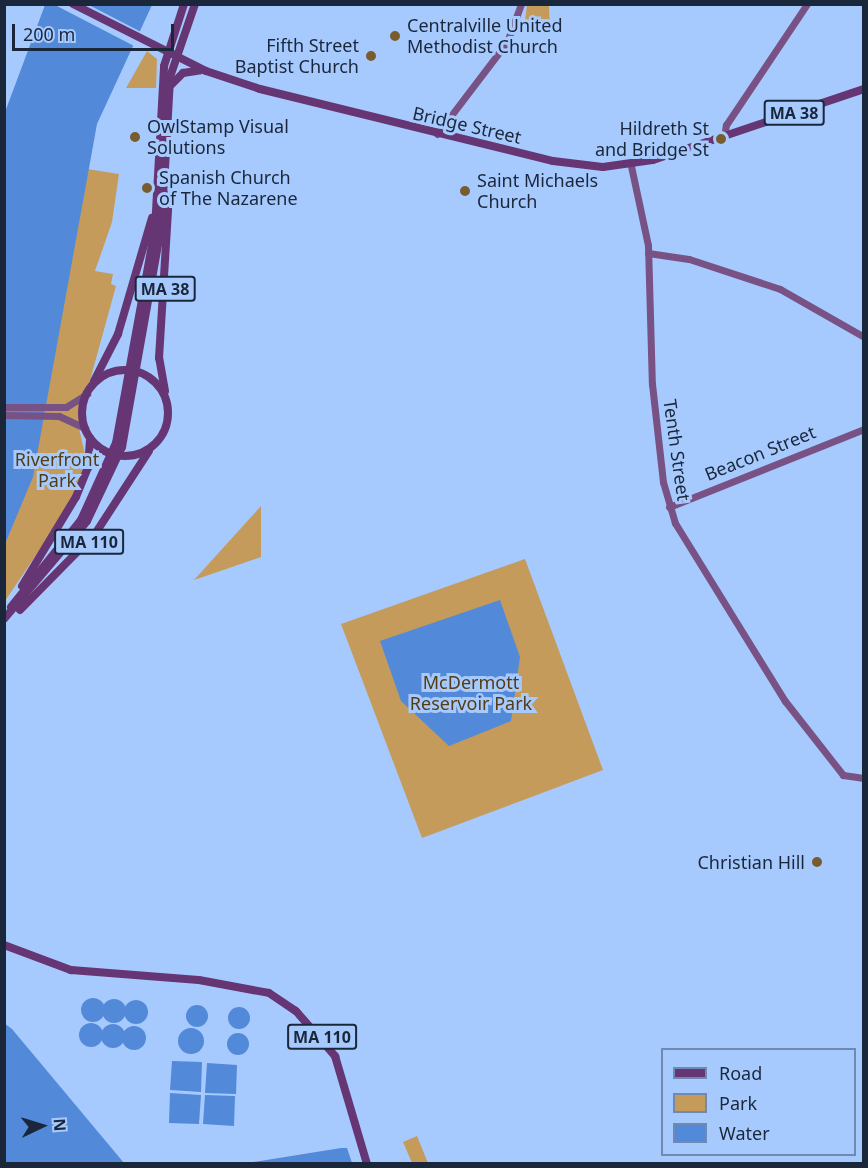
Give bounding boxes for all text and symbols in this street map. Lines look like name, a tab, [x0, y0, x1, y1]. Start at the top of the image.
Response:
scale bar	[15, 12, 177, 50]
place label: Centralville United Methodist Church	[407, 15, 563, 57]
text: 200 m	[23, 22, 75, 46]
marker: Centralville United Methodist Church	[388, 29, 402, 43]
place label: Fifth Street Baptist Church	[235, 35, 359, 78]
marker: Fifth Street Baptist Church	[364, 49, 378, 63]
road number: MA 38	[762, 100, 826, 126]
street label: Bridge Street	[410, 102, 524, 148]
place label: OwlStamp Visual Solutions	[147, 116, 289, 158]
place label: Hildreth St and Bridge St	[595, 118, 709, 160]
marker: OwlStamp Visual Solutions	[128, 130, 142, 144]
marker: Hildreth St and Bridge St	[714, 132, 728, 146]
place label: Spanish Church of The Nazarene	[159, 167, 298, 210]
place label: Saint Michaels Church	[477, 170, 598, 213]
marker: Spanish Church of The Nazarene	[140, 181, 154, 195]
marker: Saint Michaels Church	[458, 184, 472, 198]
road number: MA 38	[134, 276, 196, 302]
street label: Tenth Street	[659, 398, 695, 502]
street label: Beacon Street	[701, 421, 819, 485]
park label: Riverfront Park	[15, 449, 99, 492]
road number: MA 110	[53, 529, 125, 555]
park label: McDermott Reservoir Park	[410, 672, 532, 714]
place label: Christian Hill	[697, 851, 805, 873]
marker: Christian Hill	[810, 855, 824, 869]
road number: MA 110	[286, 1024, 358, 1050]
legend	[661, 1048, 856, 1156]
text: Road	[719, 1061, 762, 1085]
text: Park	[719, 1091, 757, 1115]
north arrow	[12, 1096, 72, 1156]
text: N	[49, 1117, 71, 1132]
text: Water	[719, 1121, 770, 1145]

